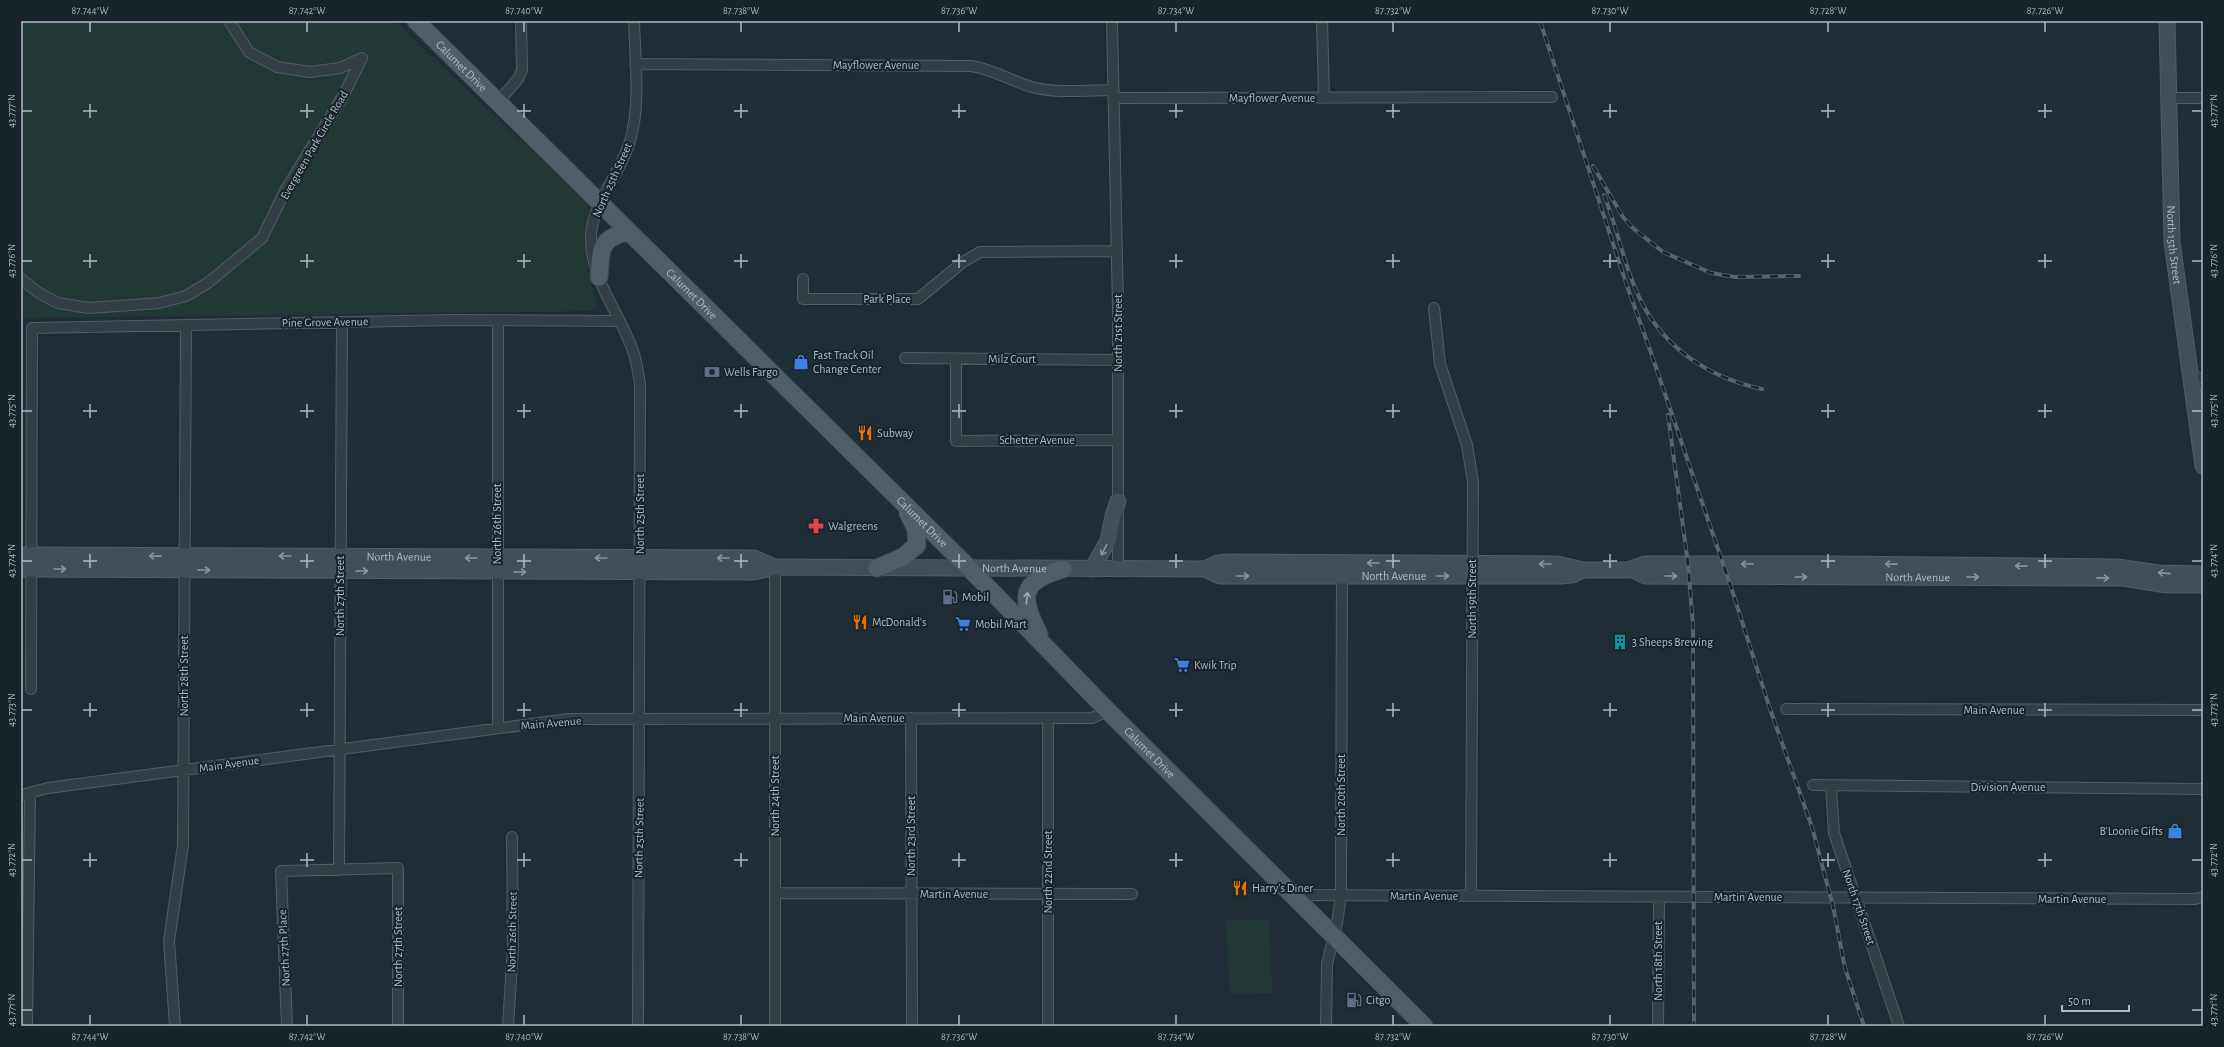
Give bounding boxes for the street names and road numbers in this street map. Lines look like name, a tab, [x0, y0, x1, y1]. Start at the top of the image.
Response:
street label: Calumet Drive	[434, 38, 489, 94]
street label: Mayflower Avenue	[833, 59, 919, 72]
street label: Evergreen Park Circle Road	[278, 89, 350, 201]
street label: Mayflower Avenue	[1229, 92, 1315, 105]
street label: North 25th Street	[590, 141, 634, 219]
street label: North 15th Street	[2165, 205, 2184, 285]
street label: Calumet Drive	[664, 266, 720, 322]
street label: Park Place	[863, 293, 911, 305]
street label: North 21st Street	[1112, 294, 1124, 372]
street label: Pine Grove Avenue	[282, 315, 368, 329]
street label: Milz Court	[988, 353, 1036, 365]
street label: Schetter Avenue	[999, 434, 1075, 446]
street label: North 25th Street	[634, 474, 646, 554]
street label: North 26th Street	[491, 483, 503, 565]
street label: Calumet Drive	[894, 494, 950, 549]
street label: North Avenue	[367, 550, 431, 563]
street label: North 27th Street	[334, 556, 346, 636]
street label: North 19th Street	[1466, 559, 1478, 639]
street label: North Avenue	[982, 562, 1047, 574]
street label: North Avenue	[1361, 570, 1426, 582]
street label: North Avenue	[1885, 571, 1950, 583]
street label: North 28th Street	[178, 635, 190, 717]
street label: Main Avenue	[1964, 704, 2024, 716]
street label: Main Avenue	[844, 712, 904, 724]
street label: Main Avenue	[520, 714, 582, 732]
street label: Calumet Drive	[1122, 725, 1177, 780]
street label: Main Avenue	[198, 754, 260, 774]
street label: North 20th Street	[1335, 754, 1347, 836]
street label: North 24th Street	[769, 755, 781, 837]
street label: Division Avenue	[1971, 781, 2045, 793]
street label: North 23rd Street	[905, 796, 917, 876]
street label: North 25th Street	[632, 798, 646, 878]
street label: North 22nd Street	[1042, 830, 1054, 914]
street label: North 17th Street	[1840, 868, 1878, 946]
street label: Martin Avenue	[920, 888, 988, 900]
street label: Martin Avenue	[1390, 890, 1458, 902]
street label: North 26th Street	[505, 891, 519, 973]
street label: Martin Avenue	[1714, 891, 1782, 903]
street label: Martin Avenue	[2038, 893, 2106, 905]
street label: North 27th Street	[392, 907, 404, 987]
street label: North 27th Place	[276, 909, 292, 987]
street label: North 18th Street	[1652, 921, 1664, 1001]

